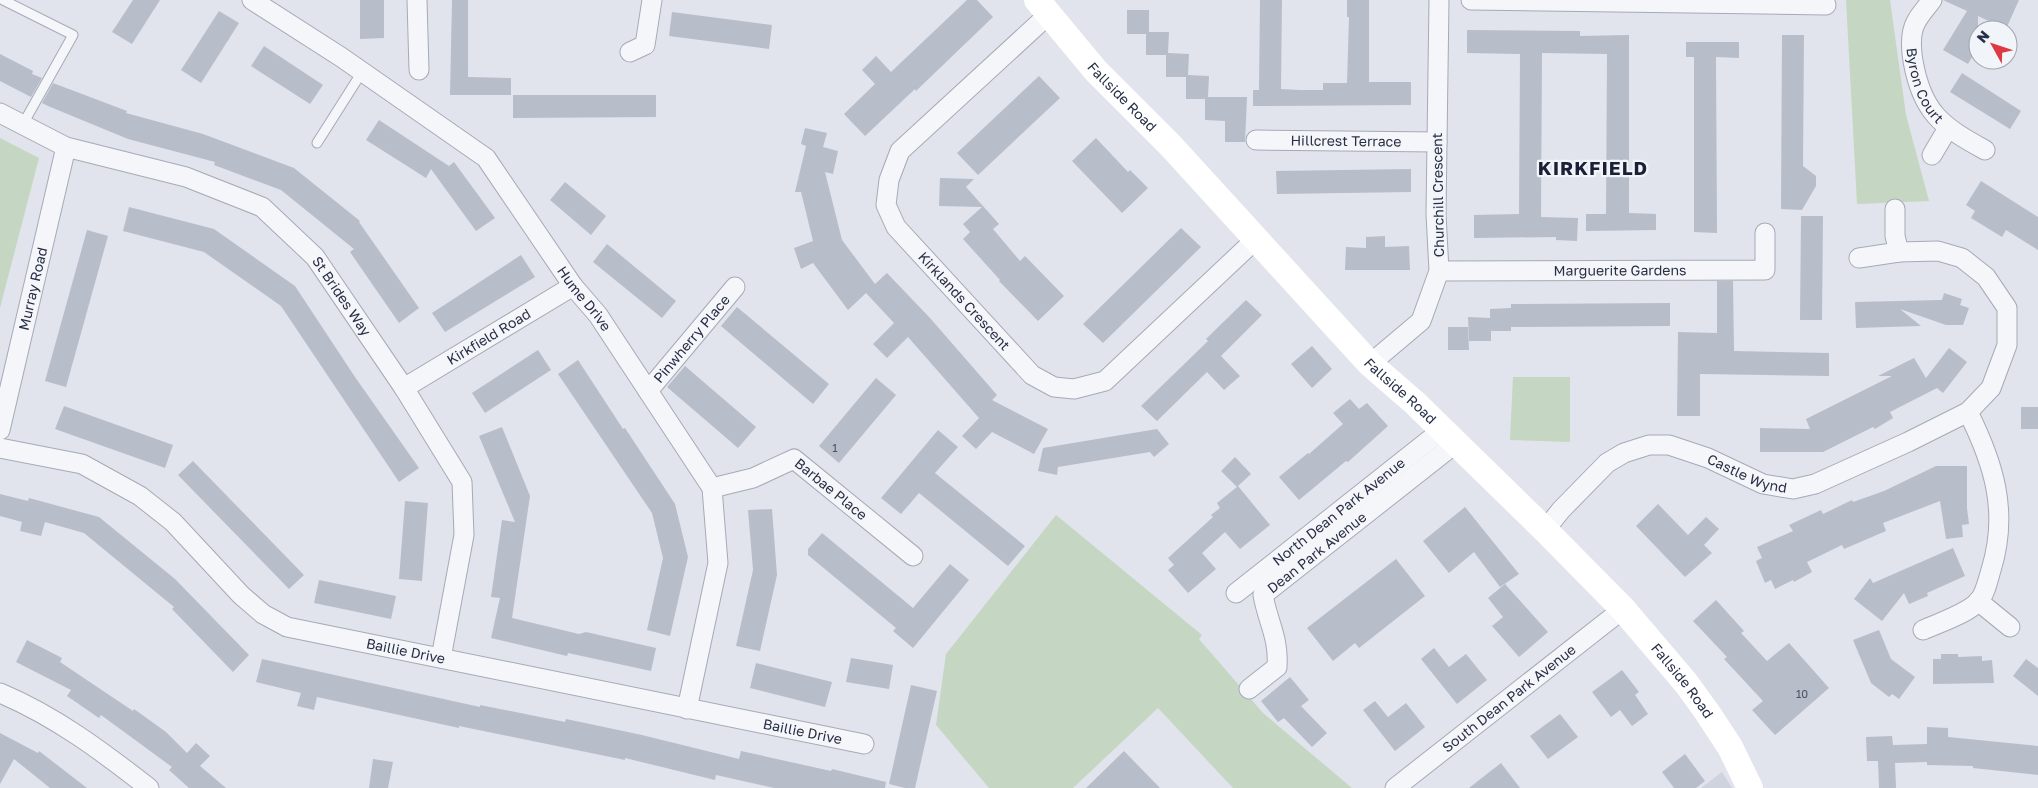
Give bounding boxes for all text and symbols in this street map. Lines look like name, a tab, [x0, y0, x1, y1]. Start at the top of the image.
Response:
north arrow	[1968, 20, 2018, 70]
text: N	[1973, 27, 1993, 46]
street label: Byron Court	[1903, 47, 1947, 127]
street label: Fallside Road	[1084, 59, 1160, 135]
street label: Hillcrest Terrace	[1290, 131, 1402, 150]
street label: Churchill Crescent	[1428, 133, 1447, 257]
district label: KIRKFIELD	[1538, 156, 1648, 179]
street label: Murray Road	[15, 246, 50, 332]
street label: Kirklands Crescent	[915, 248, 1014, 354]
street label: St Brides Way	[309, 253, 375, 339]
street label: Marguerite Gardens	[1554, 261, 1686, 279]
street label: Hume Drive	[554, 263, 615, 334]
street label: Pinwherry Place	[650, 291, 733, 386]
street label: Kirkfield Road	[444, 305, 533, 368]
street label: Fallside Road	[1361, 354, 1440, 427]
house number: 1	[832, 441, 838, 454]
street label: Castle Wynd	[1705, 450, 1788, 496]
street label: Barbae Place	[792, 454, 871, 523]
street label: North Dean Park Avenue	[1269, 455, 1409, 569]
street label: Dean Park Avenue	[1264, 509, 1370, 597]
street label: Baillie Drive	[365, 634, 447, 667]
street label: South Dean Park Avenue	[1439, 640, 1579, 756]
street label: Fallside Road	[1648, 640, 1718, 721]
house number: 10	[1796, 687, 1808, 700]
street label: Baillie Drive	[762, 715, 844, 747]

